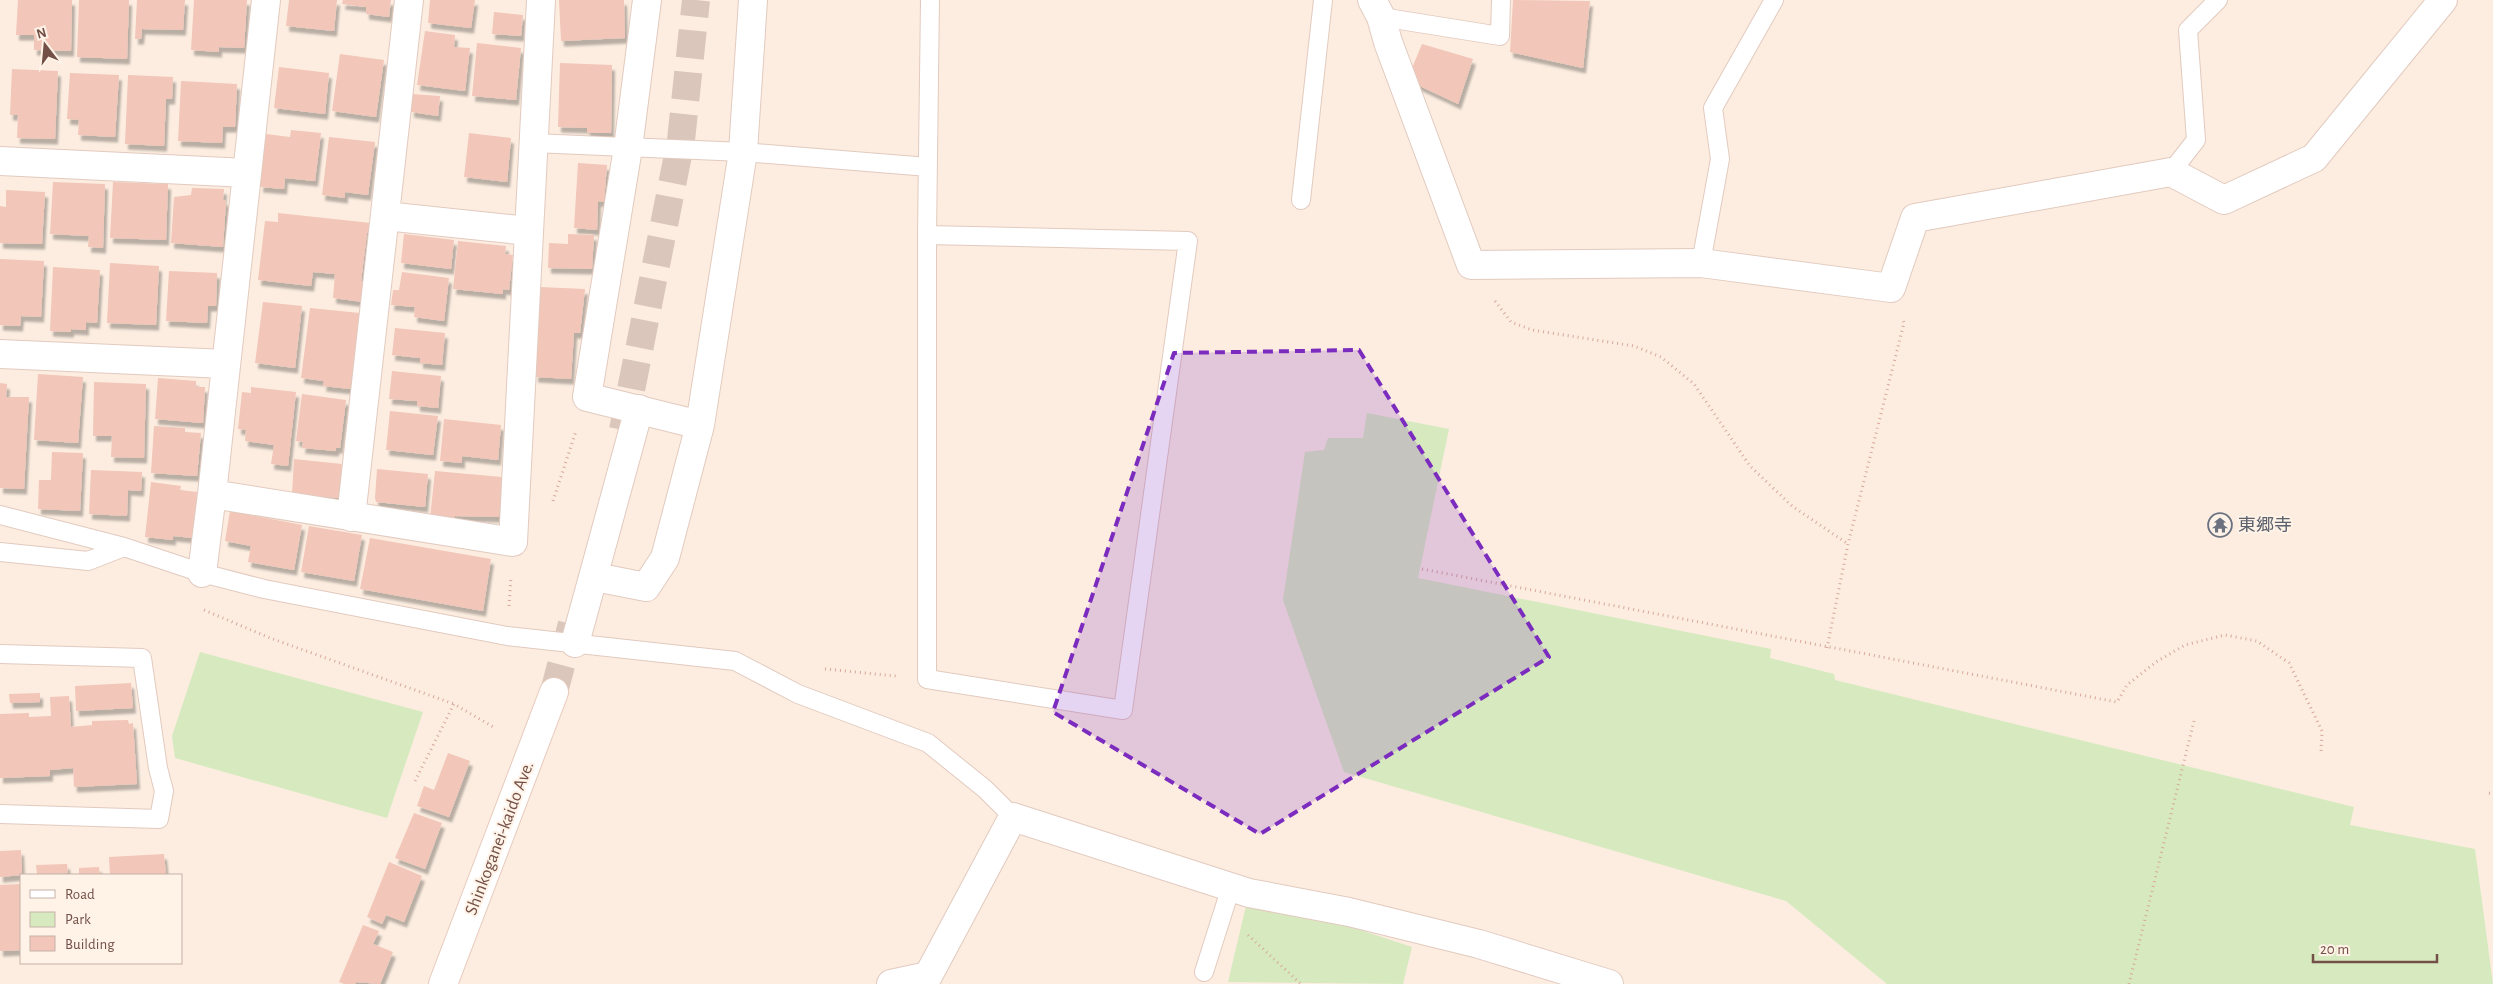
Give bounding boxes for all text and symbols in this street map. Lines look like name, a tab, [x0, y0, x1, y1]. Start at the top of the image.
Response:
north arrow	[20, 20, 70, 70]
text: N	[35, 25, 48, 42]
temple icon: 東郷寺	[2207, 512, 2233, 538]
place label: 東郷寺	[2238, 516, 2292, 535]
street label: Shinkoganei-kaido Ave.	[462, 759, 538, 918]
legend	[20, 874, 182, 964]
text: Road	[65, 887, 95, 902]
text: Park	[65, 912, 91, 927]
scale bar	[2313, 932, 2437, 964]
text: Building	[65, 937, 115, 952]
text: 20 m	[2320, 942, 2349, 957]

